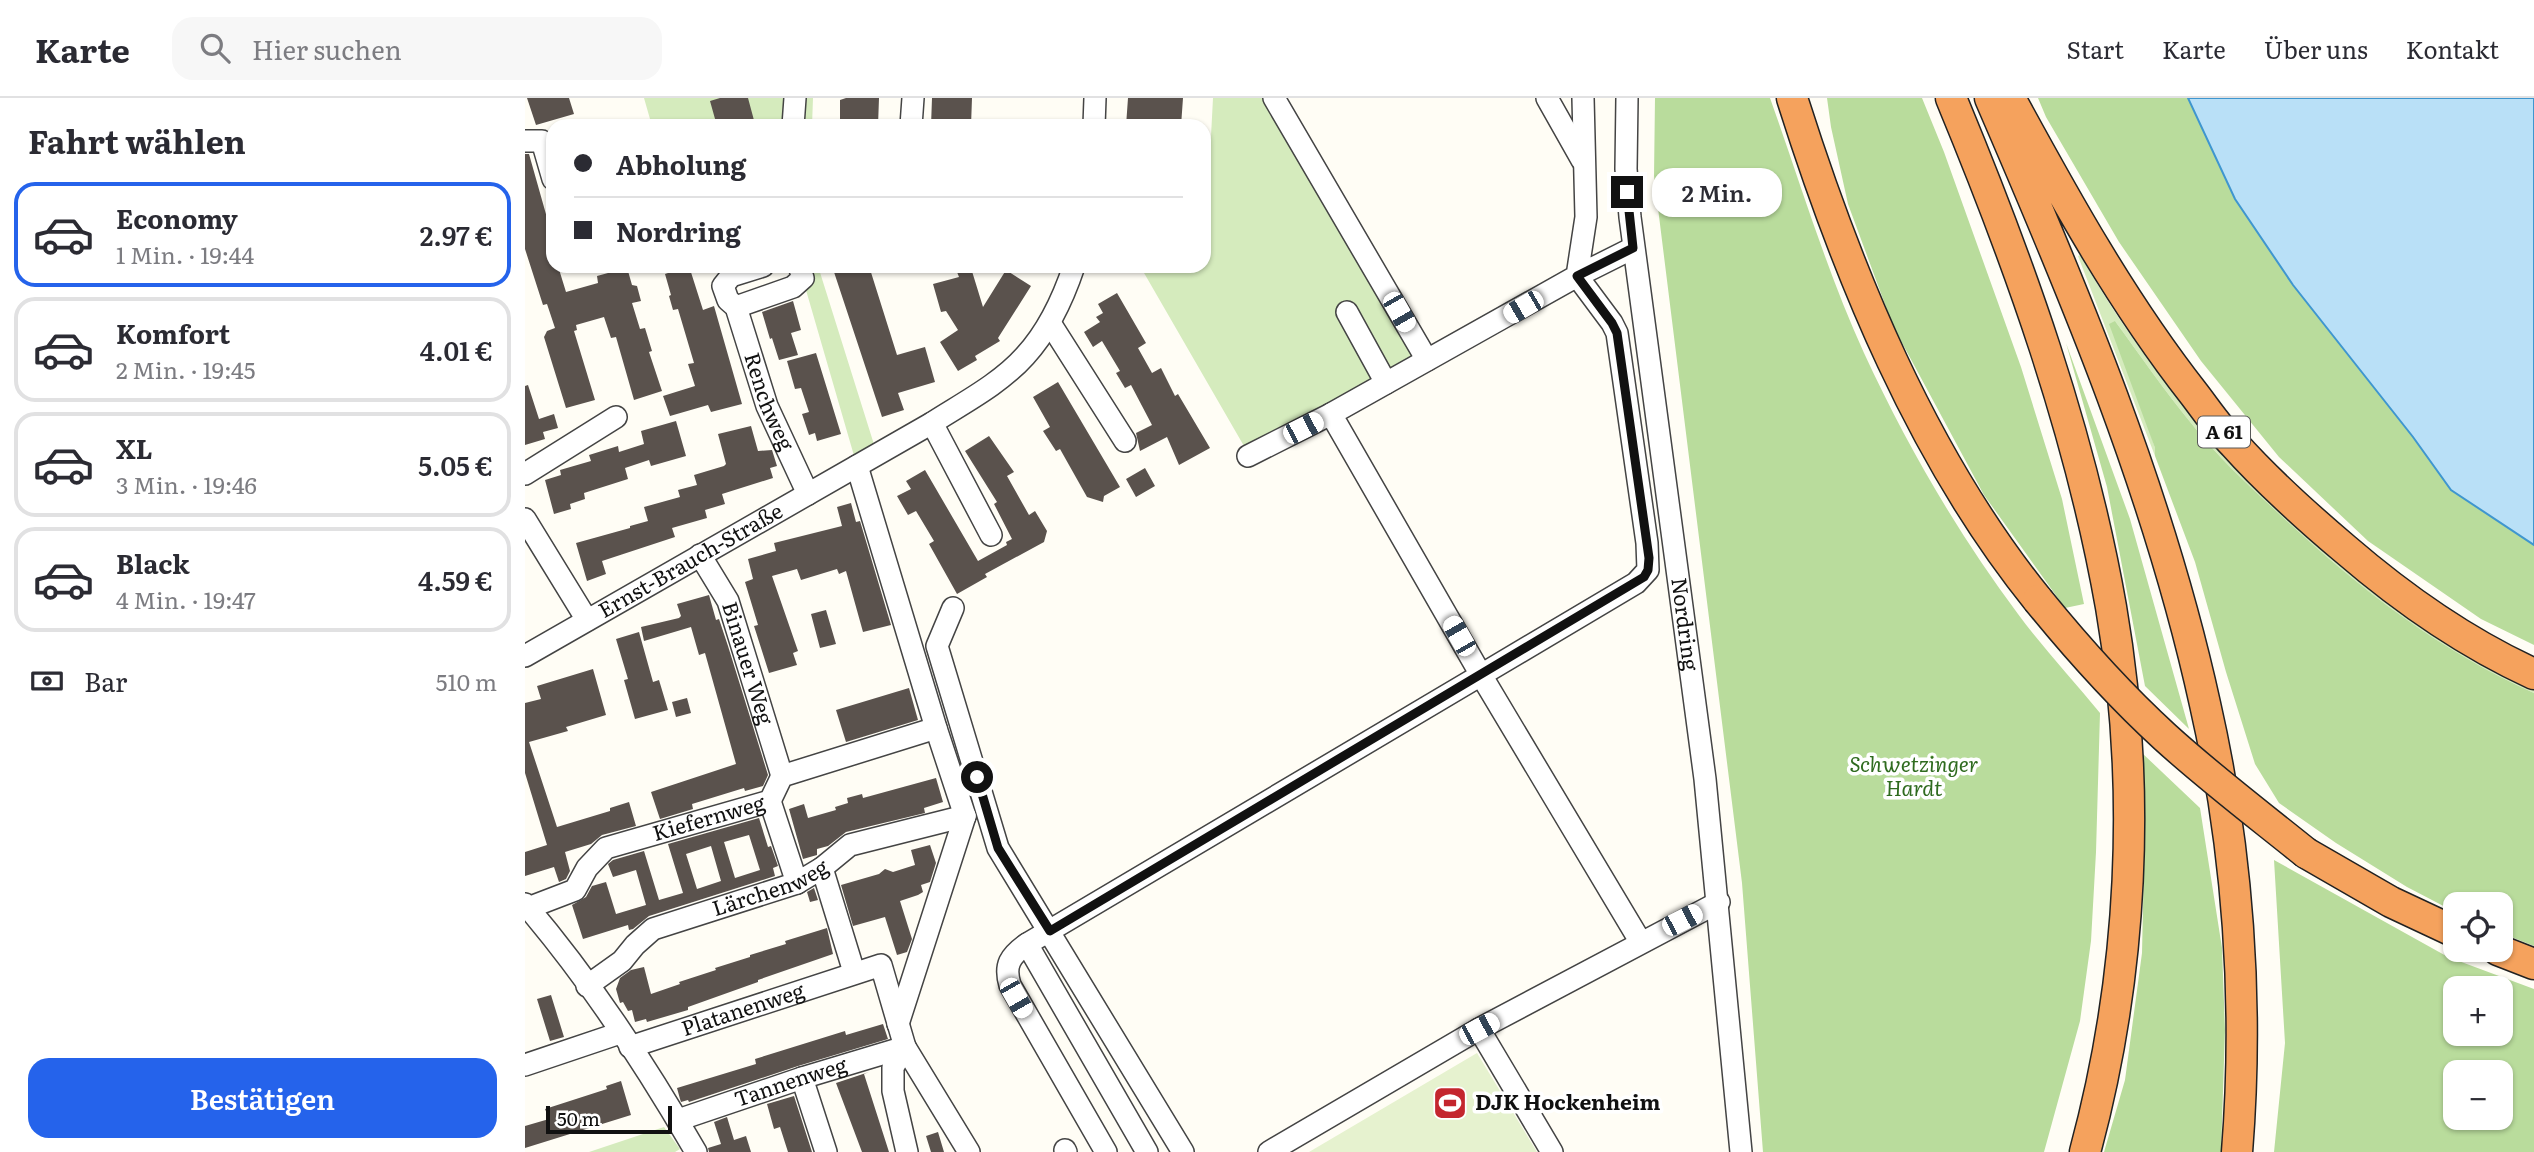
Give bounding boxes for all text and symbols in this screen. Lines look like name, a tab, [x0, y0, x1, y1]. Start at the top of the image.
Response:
search box	[172, 17, 662, 80]
text: Karte	[35, 24, 130, 73]
icon: search	[196, 29, 234, 67]
text: Hier suchen	[252, 29, 402, 68]
text: Start	[2067, 31, 2124, 66]
text: Karte	[2162, 31, 2226, 66]
text: Über uns	[2264, 31, 2368, 66]
text: Kontakt	[2406, 31, 2499, 66]
text: Fahrt wählen	[28, 116, 246, 164]
text: Abholung	[616, 144, 746, 183]
callout: 2 Min.	[1651, 168, 1781, 217]
text: 2 Min.	[1682, 175, 1752, 209]
route end	[1611, 176, 1643, 208]
text: Economy	[116, 198, 238, 237]
icon: car	[32, 203, 95, 266]
text: Nordring	[616, 211, 741, 250]
text: 2.97 €	[420, 215, 493, 254]
text: 1 Min. · 19:44	[116, 237, 254, 271]
car	[1500, 287, 1547, 327]
car	[1380, 289, 1419, 335]
text: Komfort	[116, 313, 230, 352]
icon: car	[32, 318, 95, 381]
text: 4.01 €	[420, 330, 493, 369]
street label: Renchweg	[738, 348, 804, 455]
text: 2 Min. · 19:45	[116, 352, 255, 386]
car	[1280, 409, 1327, 447]
road number: A 61	[2198, 416, 2250, 448]
text: XL	[116, 428, 153, 467]
icon: car	[32, 433, 95, 496]
text: 5.05 €	[418, 445, 493, 484]
text: 3 Min. · 19:46	[116, 467, 257, 501]
street label: Ernst-Brauch-Straße	[592, 494, 788, 624]
text: Black	[116, 543, 190, 582]
icon: car	[32, 548, 95, 611]
text: 4.59 €	[418, 560, 493, 599]
street label: Nordring	[1665, 575, 1708, 673]
text: 4 Min. · 19:47	[116, 582, 256, 616]
street label: Binauer Weg	[716, 597, 783, 728]
car	[1440, 613, 1479, 659]
text: Bar	[84, 661, 127, 700]
icon: cash	[28, 662, 66, 700]
text: 510 m	[436, 664, 497, 698]
park label: Schwetzinger Hardt	[1850, 747, 1979, 802]
route start	[961, 761, 993, 793]
street label: Kiefernweg	[648, 785, 768, 847]
street label: Lärchenweg	[708, 850, 833, 922]
map controls	[2443, 892, 2513, 1130]
button: locate	[2443, 892, 2513, 962]
car	[1659, 901, 1706, 939]
street label: Platanenweg	[677, 973, 808, 1042]
car	[997, 975, 1036, 1021]
button: +	[2443, 976, 2513, 1046]
car	[1456, 1010, 1503, 1048]
street label: Tannenweg	[730, 1047, 851, 1113]
button: Bestätigen	[28, 1058, 497, 1138]
button: −	[2443, 1060, 2513, 1130]
sports icon: DJK Hockenheim	[1431, 1084, 1469, 1122]
place label: DJK Hockenheim	[1475, 1085, 1661, 1116]
scale bar	[546, 1103, 672, 1135]
text: 50 m	[557, 1104, 600, 1132]

